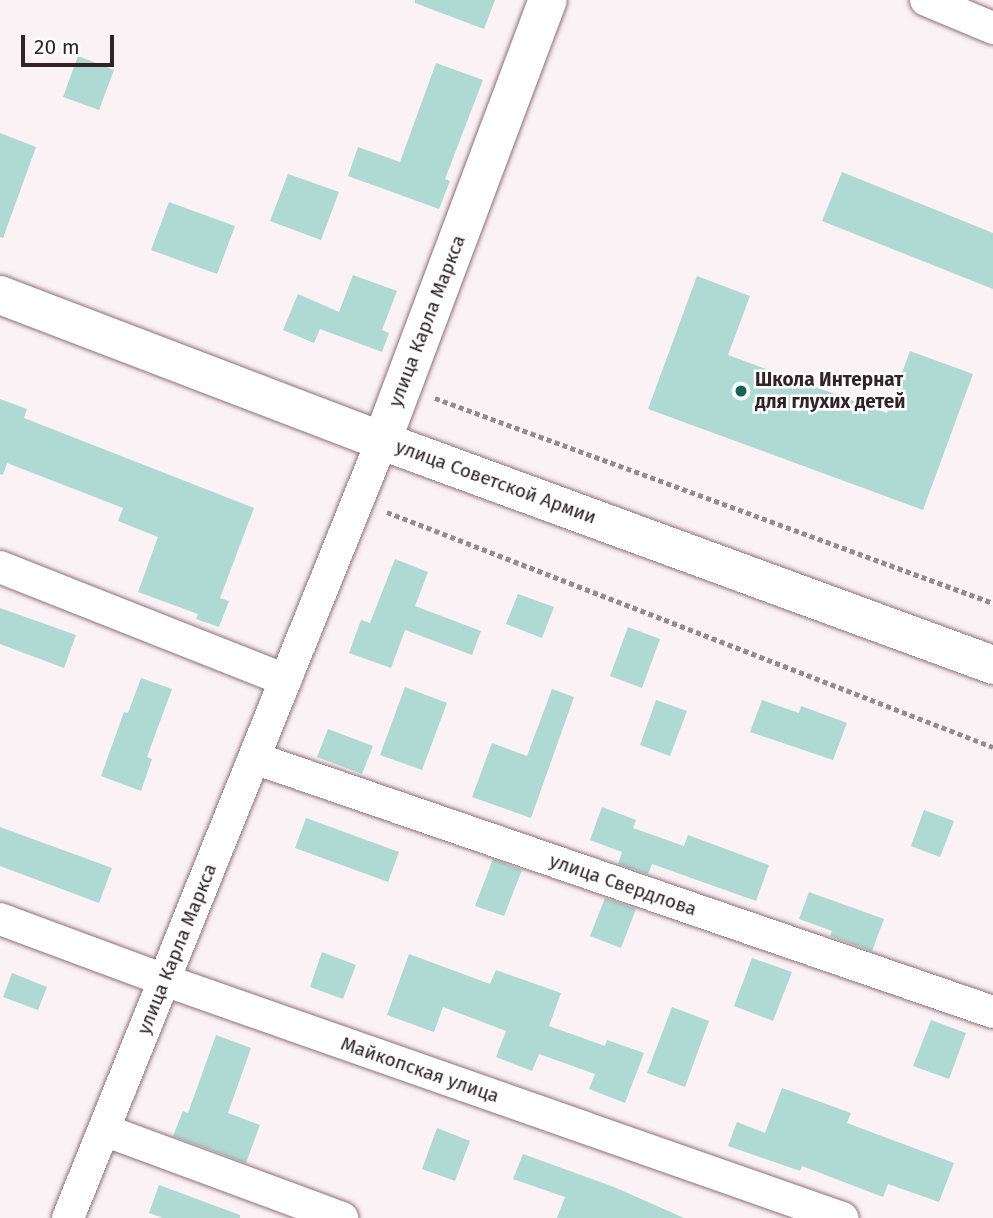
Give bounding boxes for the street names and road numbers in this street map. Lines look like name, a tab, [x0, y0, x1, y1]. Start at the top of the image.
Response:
street label: улица Карла Маркса	[384, 232, 470, 410]
street label: улица Советской Армии	[393, 435, 599, 529]
street label: улица Свердлова	[546, 849, 700, 921]
street label: улица Карла Маркса	[132, 860, 222, 1038]
street label: Майкопская улица	[338, 1032, 502, 1108]

